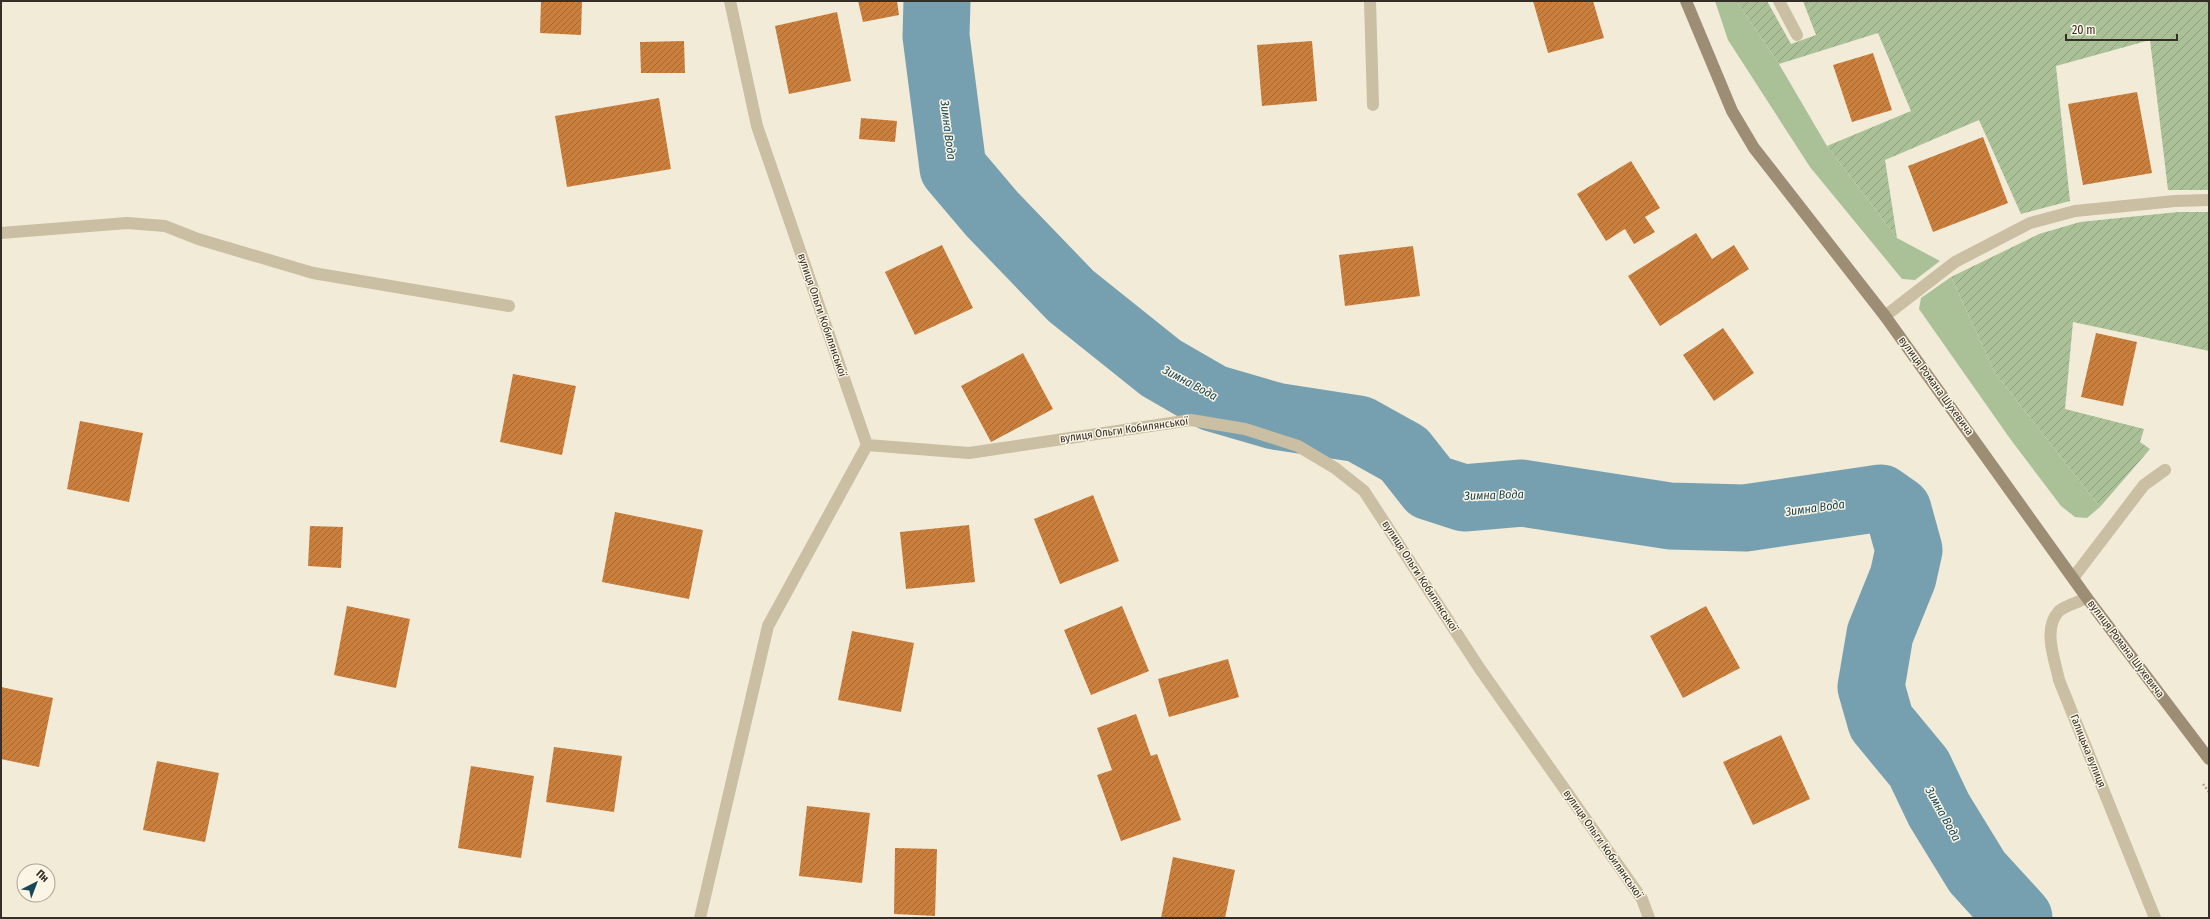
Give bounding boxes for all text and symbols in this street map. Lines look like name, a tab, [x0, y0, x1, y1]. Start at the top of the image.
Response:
scale bar	[2066, 16, 2177, 42]
text: 20 m	[2072, 23, 2096, 37]
water label: Зимна Вода	[937, 98, 959, 161]
street label: вулиця Ольги Кобилянської	[795, 252, 849, 379]
street label: вулиця Романа Шухевича	[1896, 334, 1976, 438]
water label: Зимна Вода	[1159, 362, 1220, 403]
street label: вулиця Ольги Кобилянської	[1059, 415, 1189, 445]
water label: Зимна Вода	[1463, 487, 1524, 503]
water label: Зимна Вода	[1783, 497, 1846, 519]
street label: вулиця Ольги Кобилянської	[1379, 518, 1461, 634]
street label: вулиця Романа Шухевича	[2085, 598, 2167, 700]
street label: Галицька вулиця	[2067, 712, 2109, 790]
water label: Зимна Вода	[1922, 784, 1964, 844]
street label: вулиця Ольги Кобилянської	[1561, 787, 1646, 901]
north arrow	[16, 863, 56, 903]
text: Пн	[33, 867, 51, 885]

